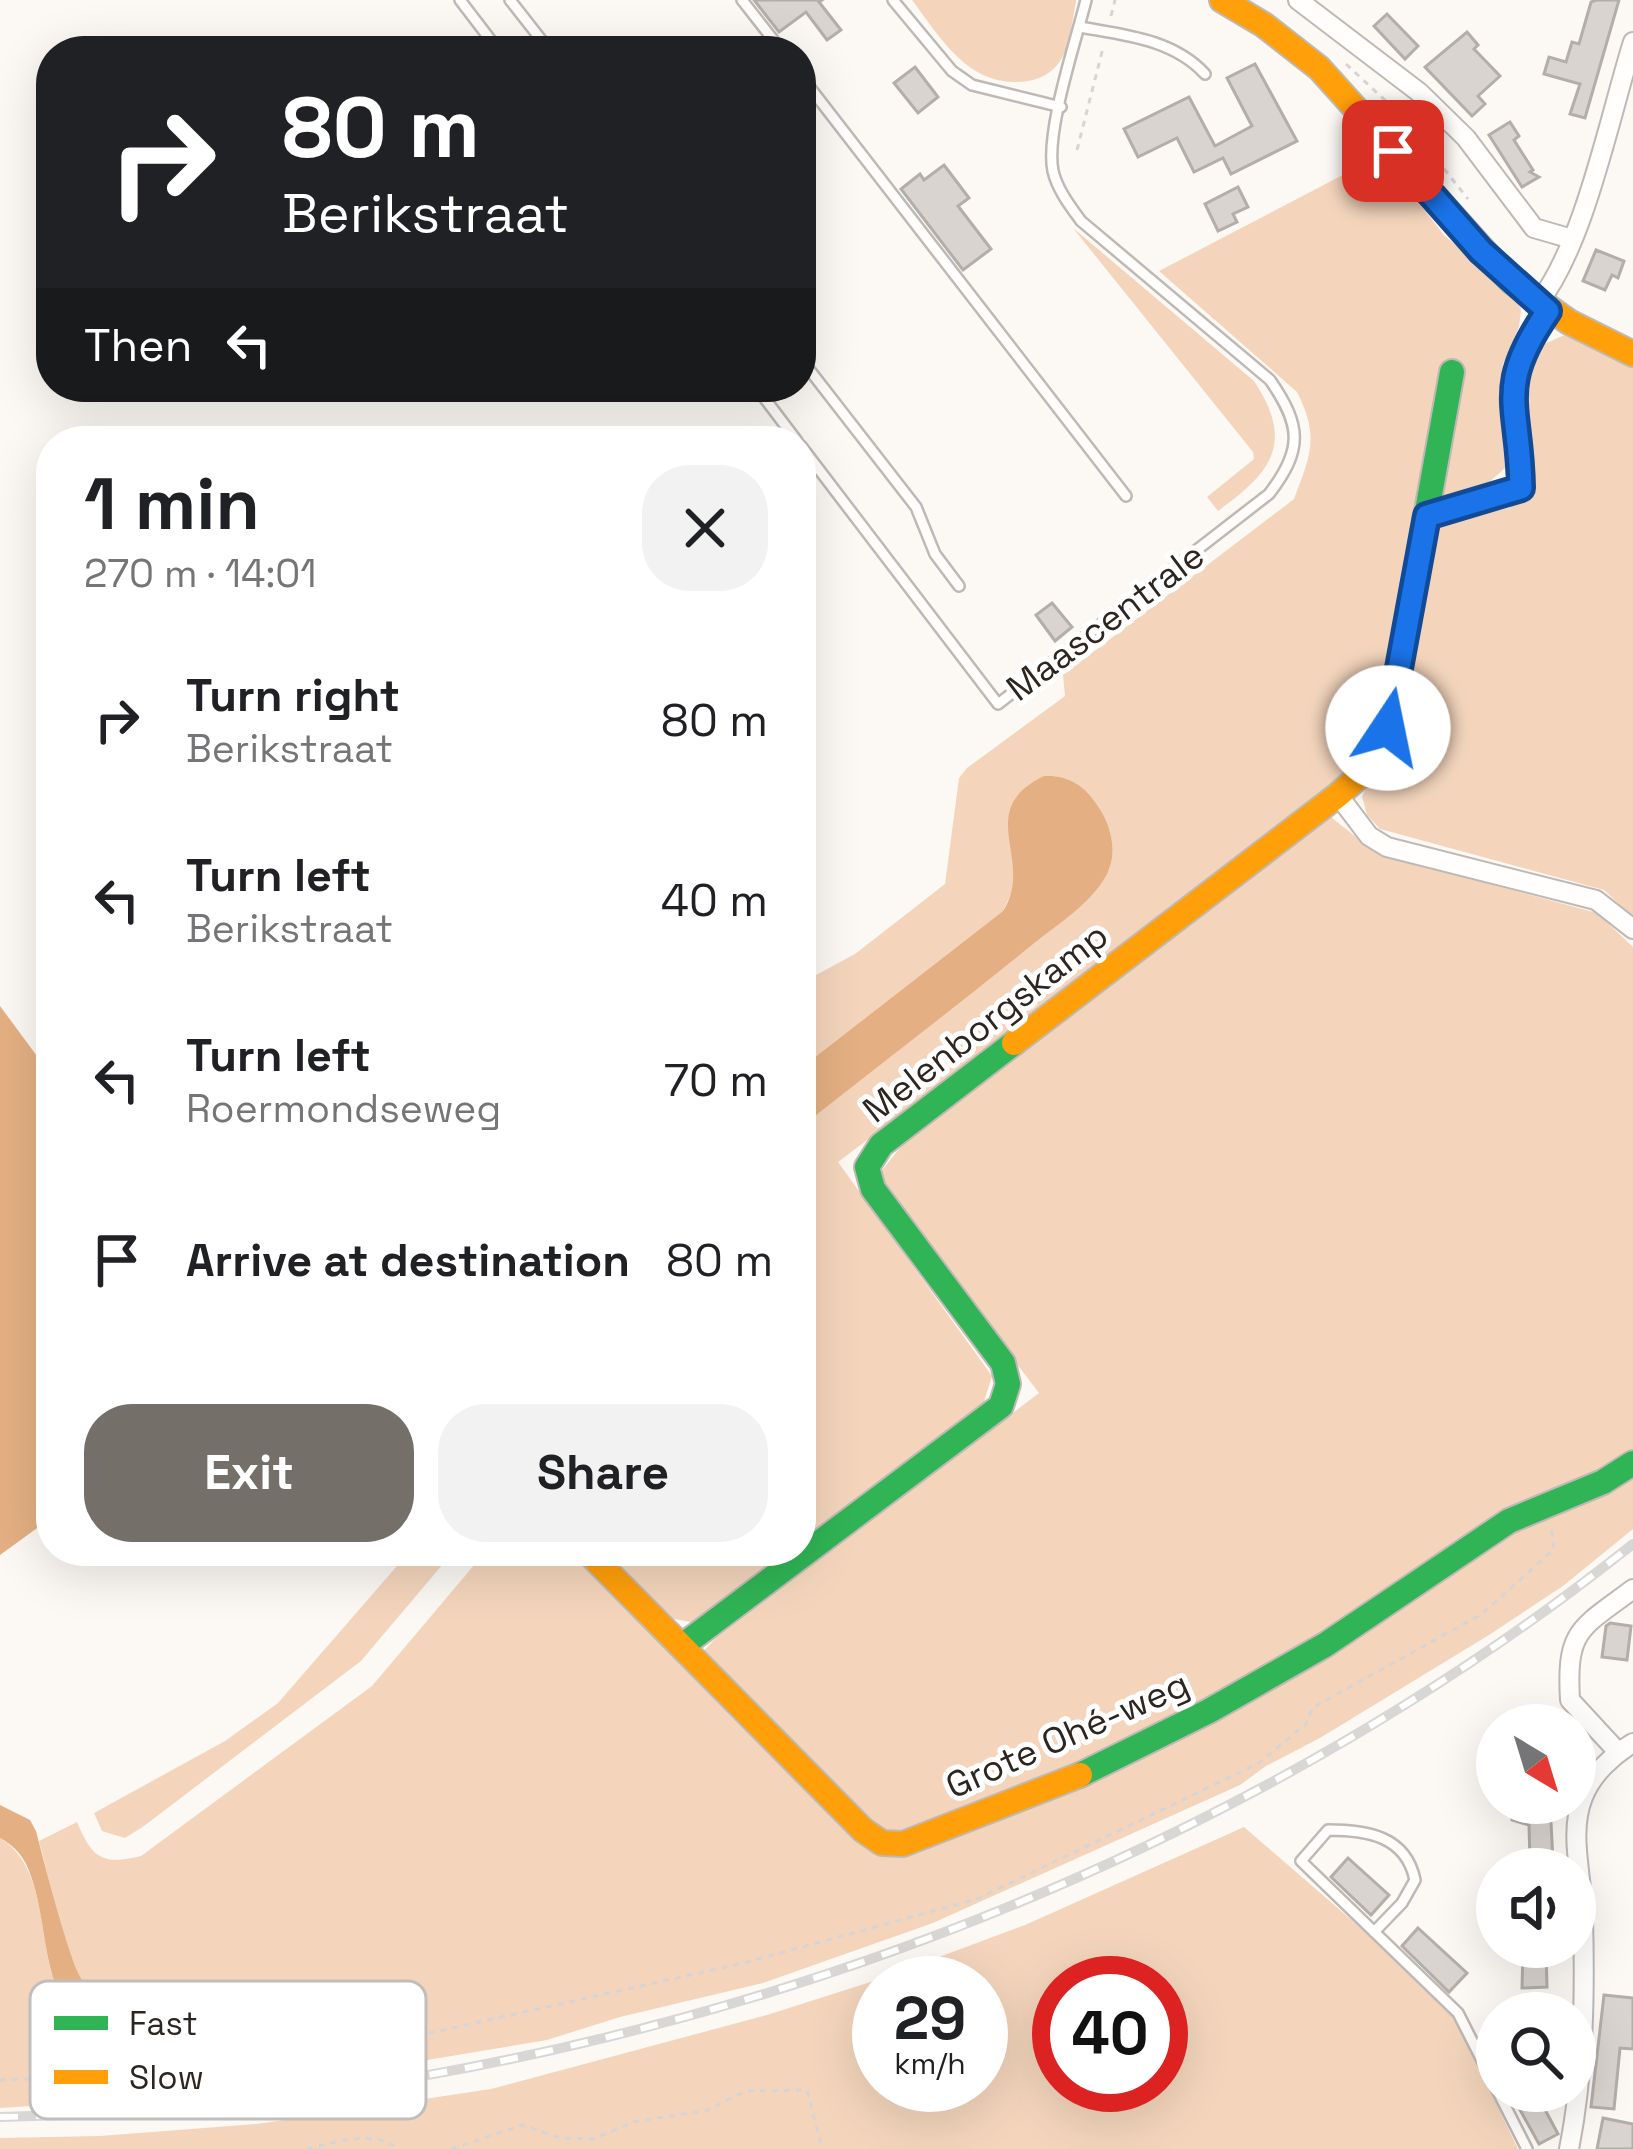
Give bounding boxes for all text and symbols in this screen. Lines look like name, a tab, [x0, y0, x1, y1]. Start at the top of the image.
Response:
text: 80 m	[282, 74, 480, 182]
icon: right	[84, 84, 240, 240]
pin	[1342, 100, 1444, 202]
icon: arrive	[1360, 118, 1426, 184]
text: Berikstraat	[282, 179, 569, 248]
icon: left	[216, 312, 282, 378]
text: Then	[84, 317, 192, 374]
text: 1 min	[84, 458, 260, 550]
button: close	[642, 465, 768, 591]
street label: Maascentrale	[997, 532, 1214, 711]
text: 270 m · 14:01	[84, 549, 317, 598]
position arrow	[1325, 665, 1451, 791]
text: Turn right	[186, 667, 400, 724]
icon: right	[84, 687, 150, 753]
text: 80 m	[661, 692, 768, 749]
text: Berikstraat	[186, 724, 393, 773]
text: Turn left	[186, 847, 371, 904]
icon: left	[84, 867, 150, 933]
text: 40 m	[661, 872, 768, 929]
text: Berikstraat	[186, 904, 393, 953]
street label: Melenborgskamp	[854, 913, 1118, 1133]
text: Turn left	[186, 1027, 371, 1084]
icon: left	[84, 1047, 150, 1113]
text: 70 m	[664, 1052, 768, 1109]
text: Roermondseweg	[186, 1084, 501, 1133]
icon: arrive	[84, 1227, 150, 1293]
text: Arrive at destination	[186, 1232, 630, 1289]
text: 80 m	[666, 1232, 773, 1289]
button: Exit	[84, 1404, 414, 1542]
button: Share	[438, 1404, 768, 1542]
street label: Grote Ohé-weg	[939, 1661, 1196, 1809]
north arrow	[1476, 1704, 1596, 1824]
map controls	[1476, 1704, 1596, 2112]
button: sound	[1476, 1848, 1596, 1968]
speed limit sign: 40	[1032, 1956, 1188, 2112]
text: 29	[894, 1980, 966, 2057]
legend	[30, 1981, 426, 2119]
button: search	[1476, 1992, 1596, 2112]
text: Fast	[129, 2003, 198, 2045]
text: km/h	[894, 2044, 966, 2083]
text: Slow	[129, 2057, 204, 2099]

